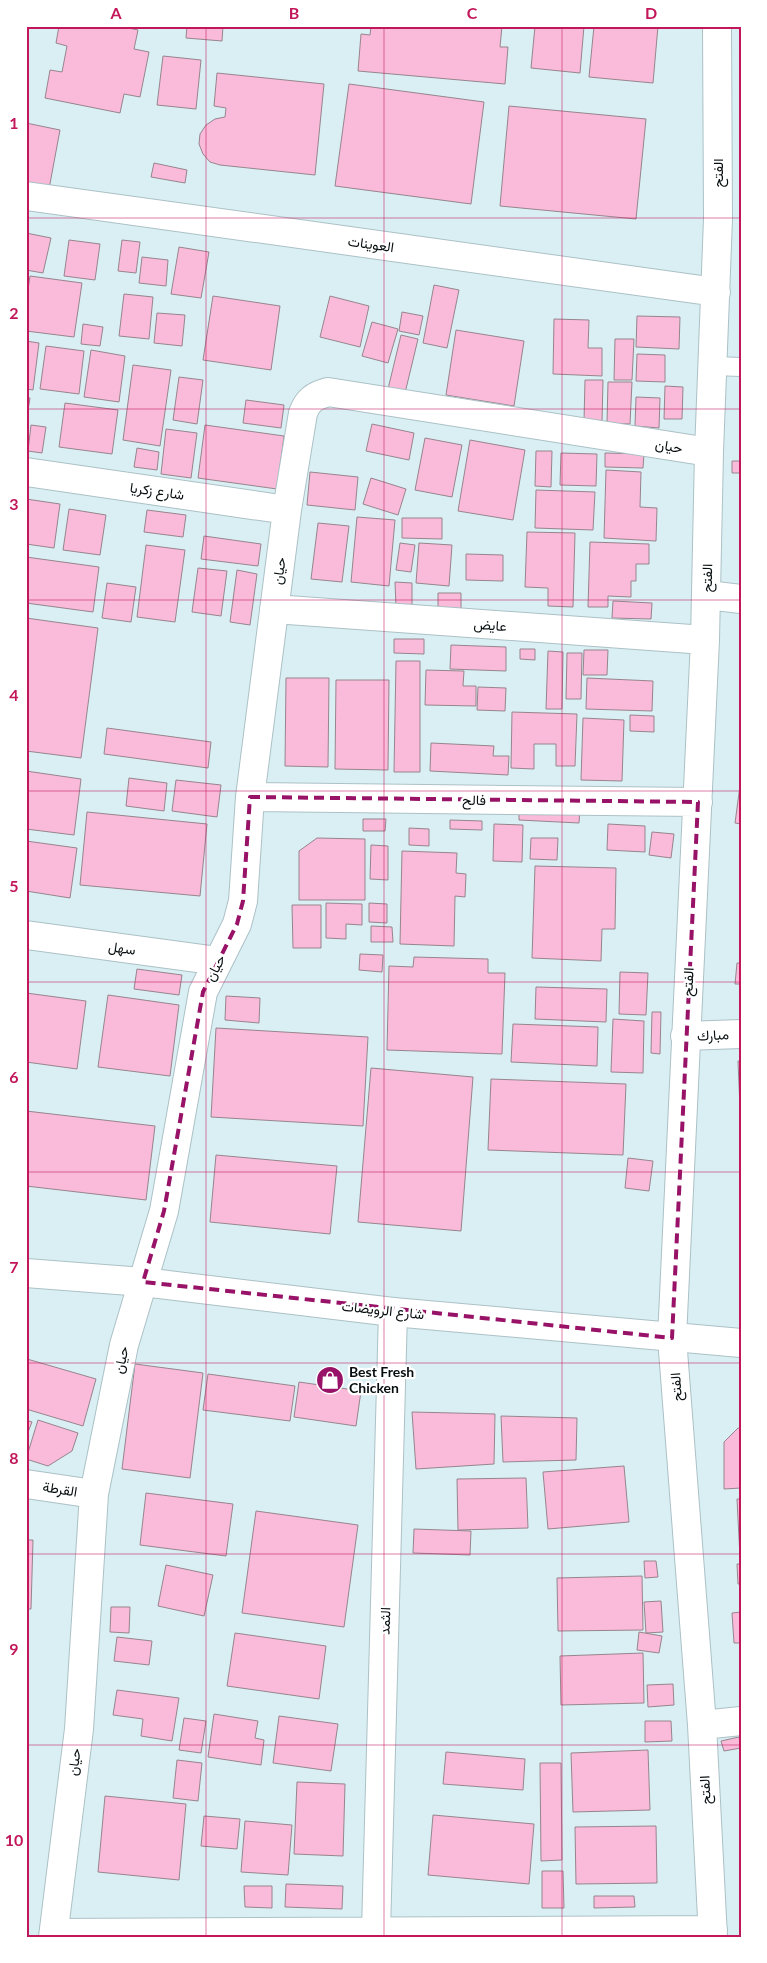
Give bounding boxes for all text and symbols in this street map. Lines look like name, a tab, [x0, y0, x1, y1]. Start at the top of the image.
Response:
text: A	[109, 3, 122, 22]
text: B	[289, 3, 299, 22]
text: C	[467, 3, 478, 22]
text: D	[645, 3, 657, 22]
text: 1	[9, 113, 19, 132]
street label: الفتح	[709, 159, 729, 187]
street label: العوينات	[347, 232, 395, 256]
text: 2	[9, 303, 19, 322]
street label: حيان	[654, 435, 684, 457]
street label: شارع زكريا	[128, 478, 185, 506]
text: 3	[9, 494, 19, 513]
street label: حيان	[268, 556, 290, 586]
street label: الفتح	[698, 563, 718, 593]
street label: عايض	[473, 615, 507, 635]
text: 4	[9, 685, 19, 704]
street label: فالح	[462, 791, 486, 811]
text: 5	[9, 876, 19, 895]
street label: سهل	[107, 937, 137, 959]
street label: حيان	[201, 952, 229, 984]
street label: الفتح	[678, 967, 700, 997]
street label: مبارك	[696, 1025, 730, 1045]
text: 6	[9, 1067, 19, 1086]
text: 7	[9, 1257, 19, 1276]
street label: شارع الرويضات	[341, 1297, 425, 1325]
street label: حيان	[109, 1345, 133, 1375]
place label: Best Fresh Chicken	[349, 1363, 414, 1396]
shop icon: Best Fresh Chicken	[315, 1365, 345, 1395]
street label: الفتح	[666, 1372, 688, 1402]
text: 8	[9, 1448, 19, 1467]
street label: القرطة	[41, 1477, 79, 1501]
street label: الثمد	[376, 1607, 393, 1635]
text: 9	[9, 1639, 19, 1658]
street label: حيان	[63, 1747, 85, 1777]
street label: الفتح	[695, 1775, 717, 1805]
text: 10	[5, 1830, 23, 1849]

